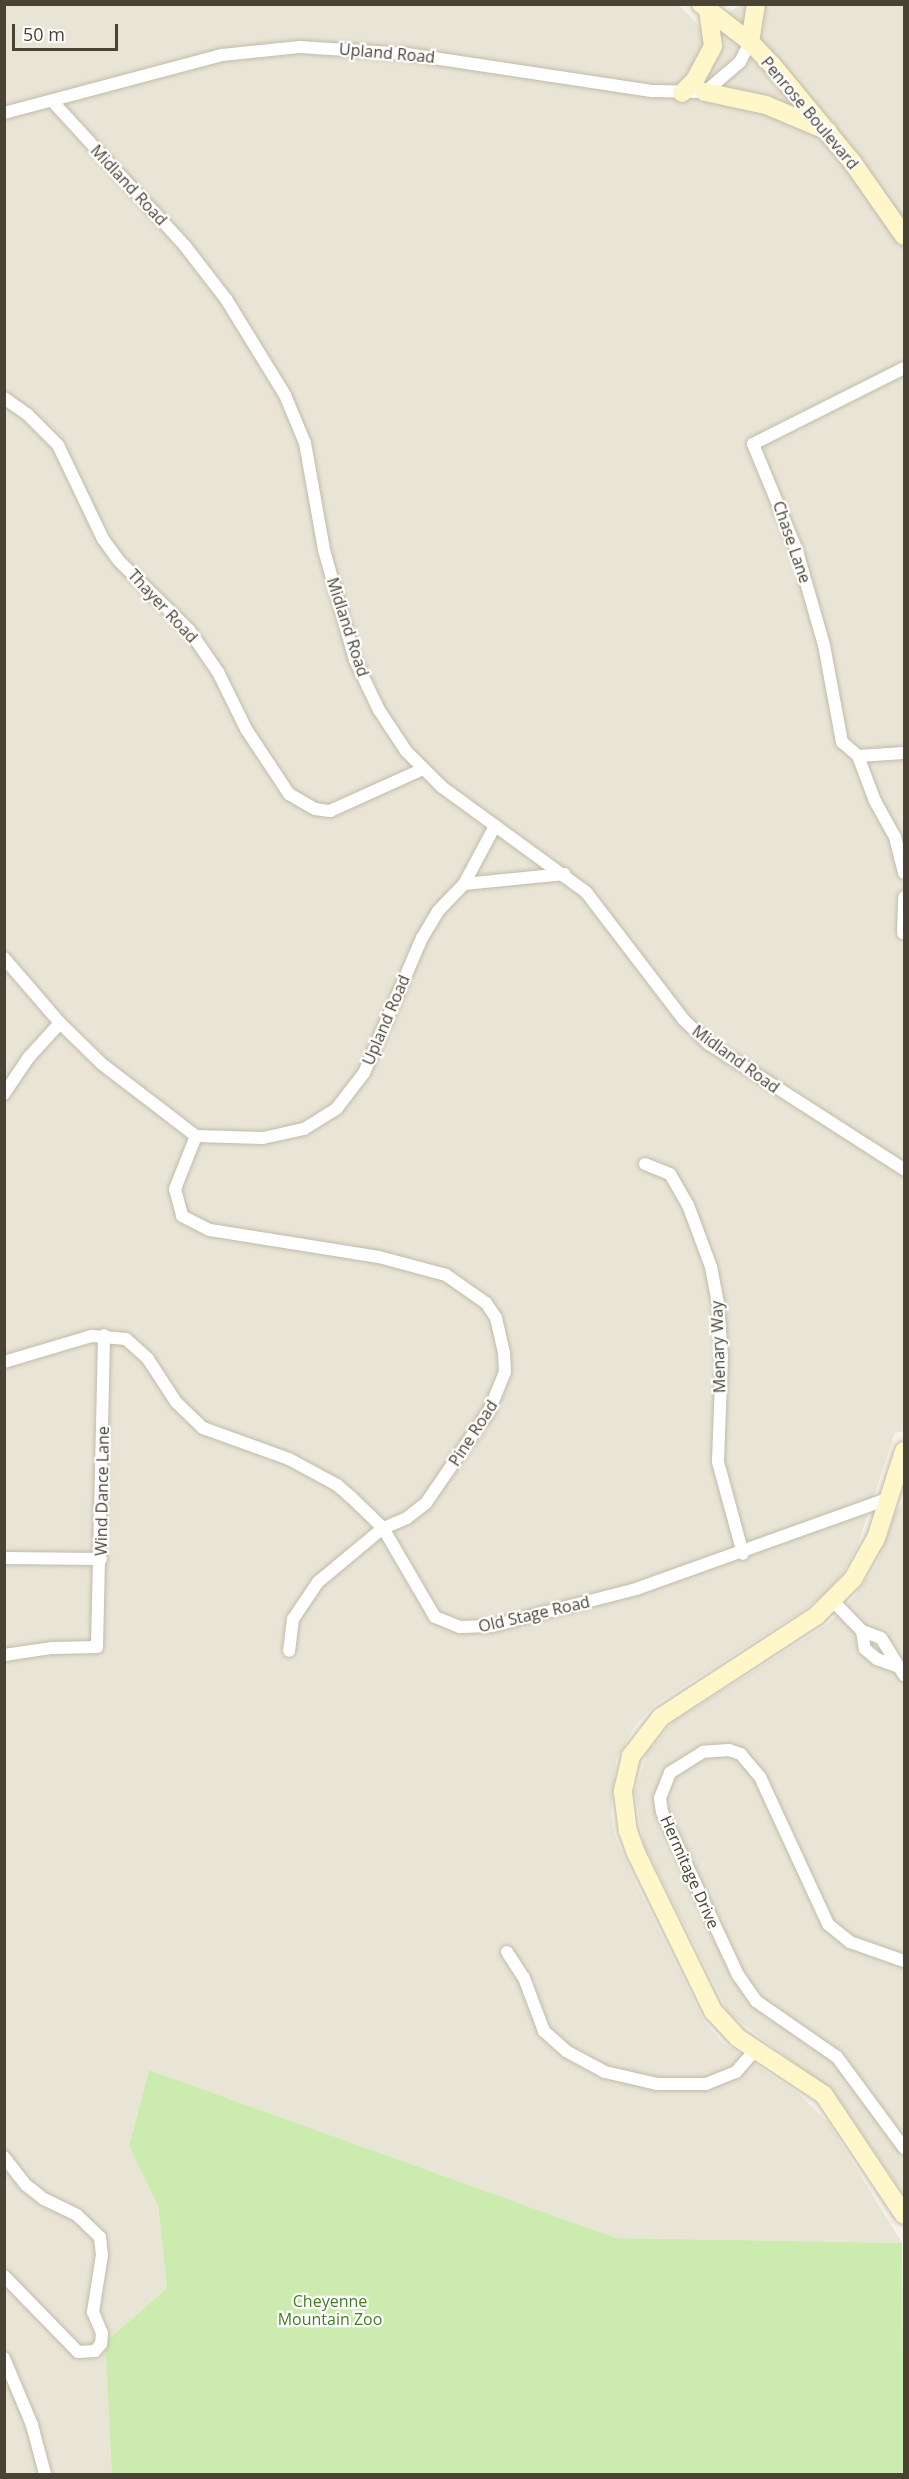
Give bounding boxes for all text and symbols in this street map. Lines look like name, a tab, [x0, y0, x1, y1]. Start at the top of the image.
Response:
scale bar	[15, 12, 122, 50]
text: 50 m	[23, 22, 65, 46]
street label: Upland Road	[338, 39, 436, 67]
street label: Penrose Boulevard	[757, 53, 863, 173]
street label: Midland Road	[87, 141, 171, 229]
street label: Chase Lane	[769, 498, 815, 586]
street label: Thayer Road	[124, 565, 202, 647]
street label: Midland Road	[323, 575, 373, 679]
street label: Upland Road	[358, 972, 414, 1068]
street label: Midland Road	[689, 1021, 783, 1097]
street label: Menary Way	[707, 1300, 729, 1394]
street label: Pine Road	[445, 1396, 501, 1470]
street label: Wind Dance Lane	[91, 1426, 113, 1556]
street label: Old Stage Road	[476, 1592, 592, 1636]
street label: Hermitage Drive	[656, 1812, 724, 1932]
park label: Cheyenne Mountain Zoo	[278, 2291, 382, 2329]

